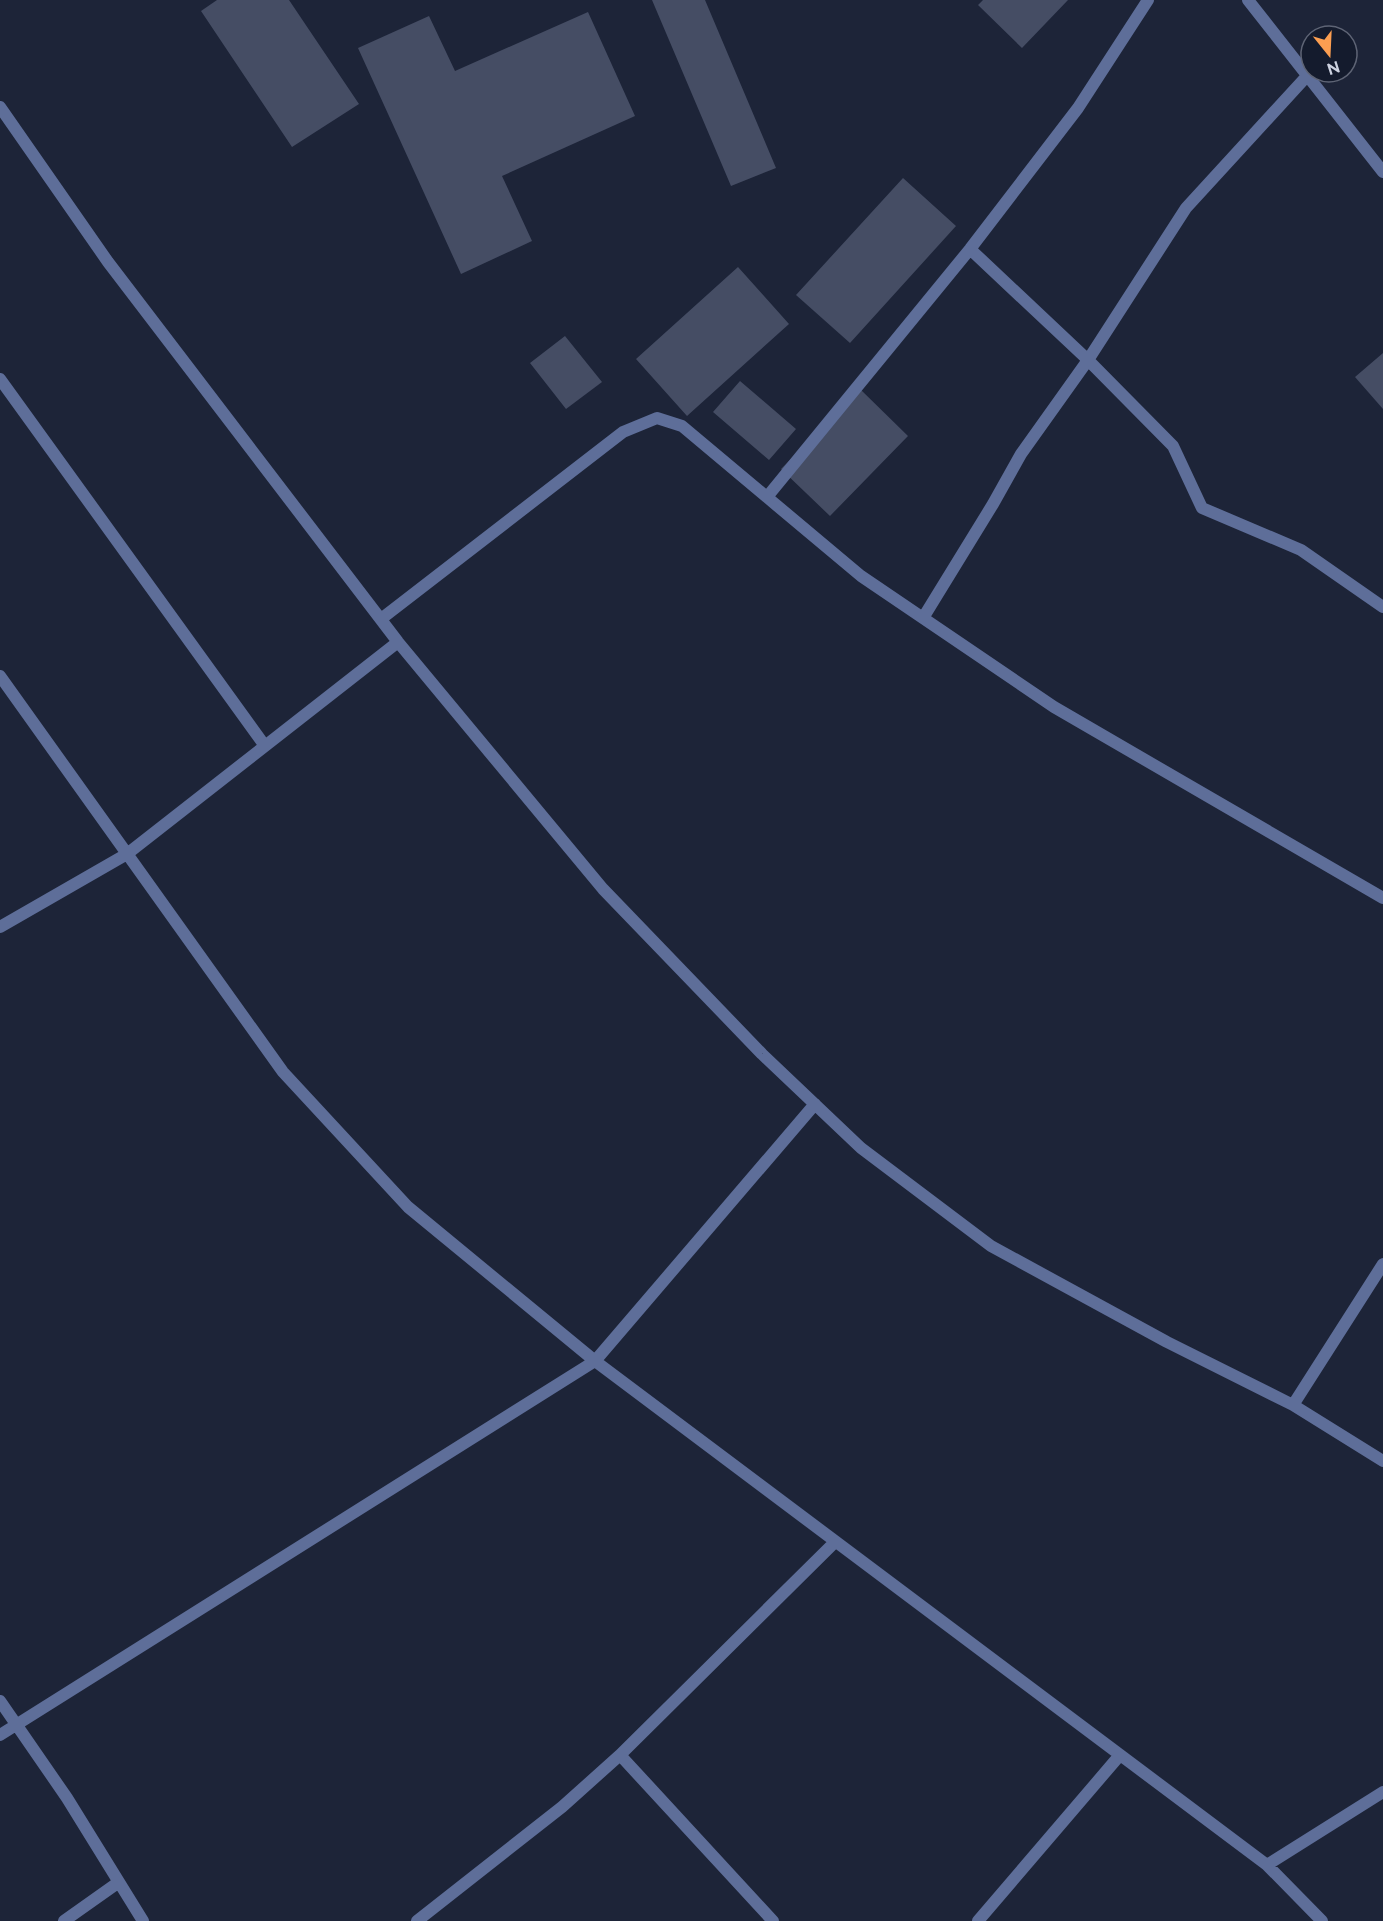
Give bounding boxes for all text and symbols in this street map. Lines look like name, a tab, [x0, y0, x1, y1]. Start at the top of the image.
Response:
north arrow	[1299, 24, 1359, 84]
text: N	[1325, 57, 1342, 79]

